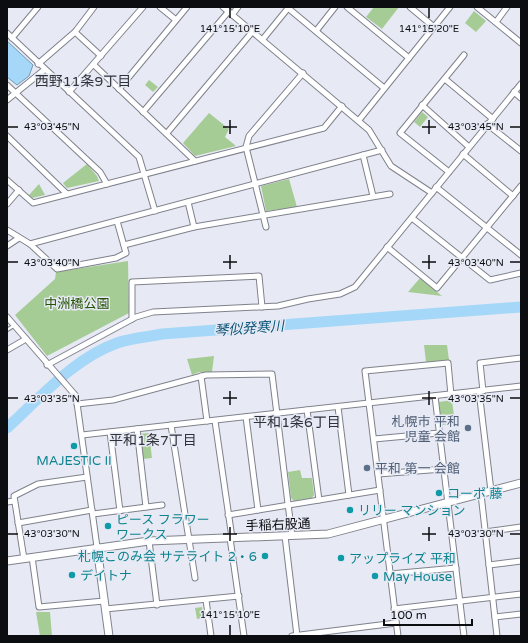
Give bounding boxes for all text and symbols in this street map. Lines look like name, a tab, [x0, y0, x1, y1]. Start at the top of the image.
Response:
text: 141°15'10"E	[200, 23, 260, 35]
text: 141°15'20"E	[399, 23, 459, 35]
district label: 西野11条9丁目	[35, 73, 131, 90]
text: 43°03'45"N	[24, 121, 80, 133]
text: 43°03'45"N	[448, 121, 504, 133]
text: 43°03'40"N	[24, 257, 80, 269]
text: 43°03'40"N	[448, 257, 504, 269]
park label: 中洲橋公園	[44, 296, 110, 312]
water label: 琴似発寒川	[214, 317, 287, 339]
text: 43°03'35"N	[24, 393, 80, 405]
text: 43°03'35"N	[448, 393, 504, 405]
district label: 平和1条6丁目	[253, 414, 341, 431]
place label: 札幌市 平和 児童 会館	[392, 414, 460, 445]
marker: 札幌市 平和 児童 会館	[463, 423, 473, 433]
district label: 平和1条7丁目	[109, 432, 197, 449]
marker: MAJESTIC II	[69, 441, 79, 451]
place label: MAJESTIC II	[36, 453, 112, 469]
place label: 平和 第一 会館	[375, 461, 460, 477]
marker: 平和 第一 会館	[362, 463, 372, 473]
place label: コーポ 藤	[447, 486, 502, 502]
marker: コーポ 藤	[434, 488, 444, 498]
place label: リリー マンション	[358, 503, 465, 519]
marker: リリー マンション	[345, 505, 355, 515]
place label: ピース フラワー ワークス	[116, 512, 210, 543]
street label: 手稲右股通	[245, 516, 311, 534]
marker: ピース フラワー ワークス	[103, 521, 113, 531]
text: 43°03'30"N	[24, 528, 80, 540]
text: 43°03'30"N	[448, 528, 504, 540]
place label: 札幌このみ会 サテライト 2・6	[78, 549, 257, 565]
marker: 札幌このみ会 サテライト 2・6	[260, 551, 270, 561]
place label: アップライズ 平和	[349, 551, 456, 567]
marker: アップライズ 平和	[336, 553, 346, 563]
place label: デイトナ	[80, 568, 132, 584]
place label: May House	[383, 569, 452, 585]
marker: デイトナ	[67, 570, 77, 580]
marker: May House	[370, 571, 380, 581]
scale bar	[384, 601, 472, 627]
text: 100 m	[390, 608, 427, 622]
text: 141°15'10"E	[200, 609, 260, 621]

